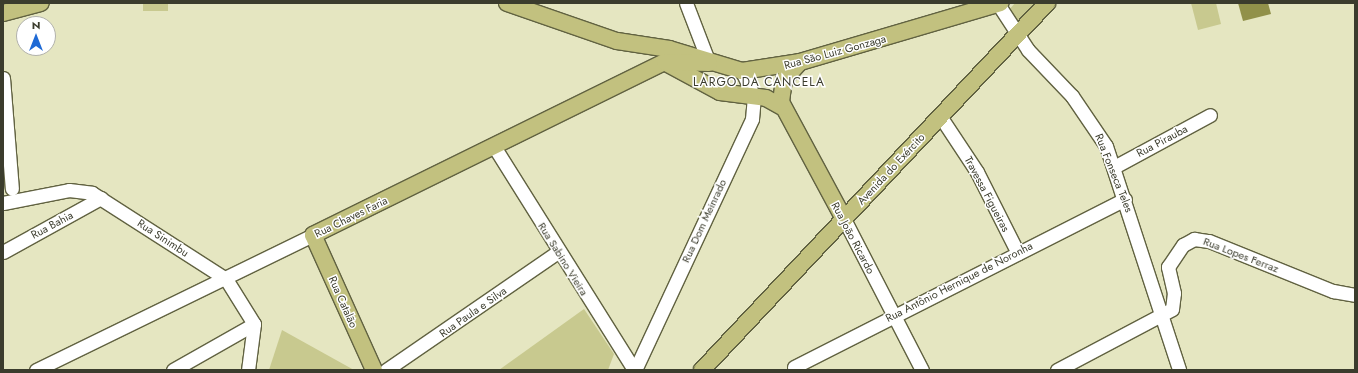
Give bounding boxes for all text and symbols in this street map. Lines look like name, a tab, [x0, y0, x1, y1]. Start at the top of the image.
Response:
north arrow	[16, 16, 56, 56]
text: N	[32, 17, 40, 33]
street label: Rua São Luiz Gonzaga	[783, 32, 887, 72]
district label: LARGO DA CANCELA	[693, 76, 825, 90]
street label: Rua Pirauba	[1134, 122, 1190, 160]
street label: Avenida do Exército	[855, 131, 927, 207]
street label: Rua Fonseca Teles	[1092, 132, 1136, 214]
street label: Travessa Figueiras	[962, 154, 1012, 234]
street label: Rua Dom Meinrado	[679, 177, 729, 265]
street label: Rua Chaves Faria	[312, 194, 390, 240]
street label: Rua João Ricardo	[829, 200, 877, 276]
street label: Rua Bahia	[29, 208, 75, 242]
street label: Rua Sinimbu	[135, 216, 191, 260]
street label: Rua Sabino Vieira	[535, 220, 591, 298]
street label: Rua Lopes Ferraz	[1201, 235, 1281, 275]
street label: Rua Antônio Hernique de Noronha	[883, 239, 1035, 325]
street label: Rua Catalão	[326, 274, 360, 330]
street label: Rua Paula e Silva	[437, 284, 509, 340]

